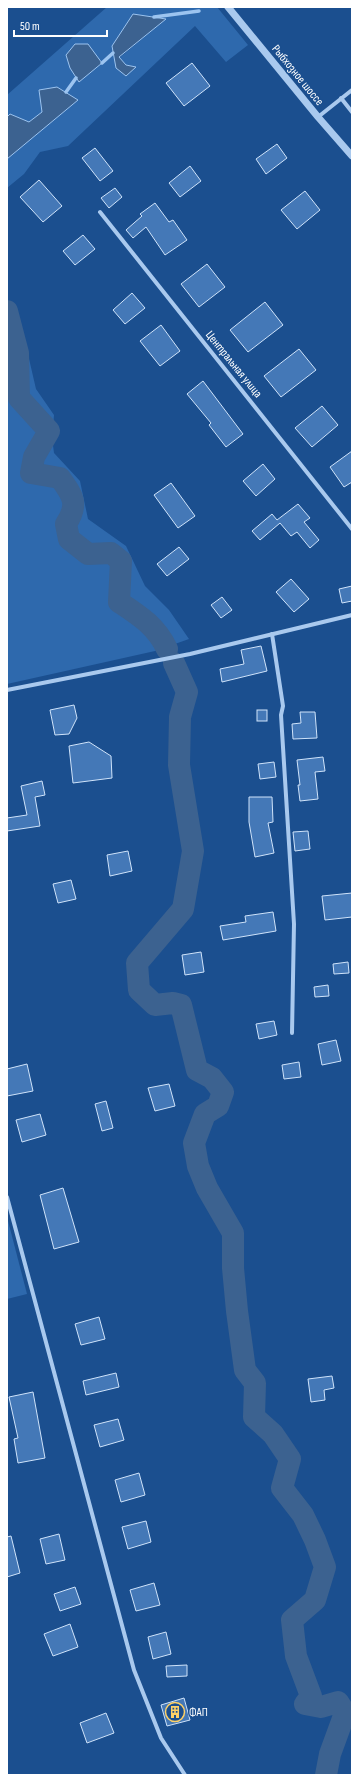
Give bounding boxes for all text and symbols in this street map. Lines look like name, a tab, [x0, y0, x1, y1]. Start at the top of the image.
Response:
scale bar	[14, 12, 107, 38]
text: 50 m	[20, 19, 40, 34]
street label: Рыбхозное шоссе	[268, 42, 327, 109]
street label: Центральная улица	[202, 328, 265, 401]
building icon: ФАП	[164, 1701, 186, 1723]
place label: ФАП	[189, 1705, 208, 1720]

